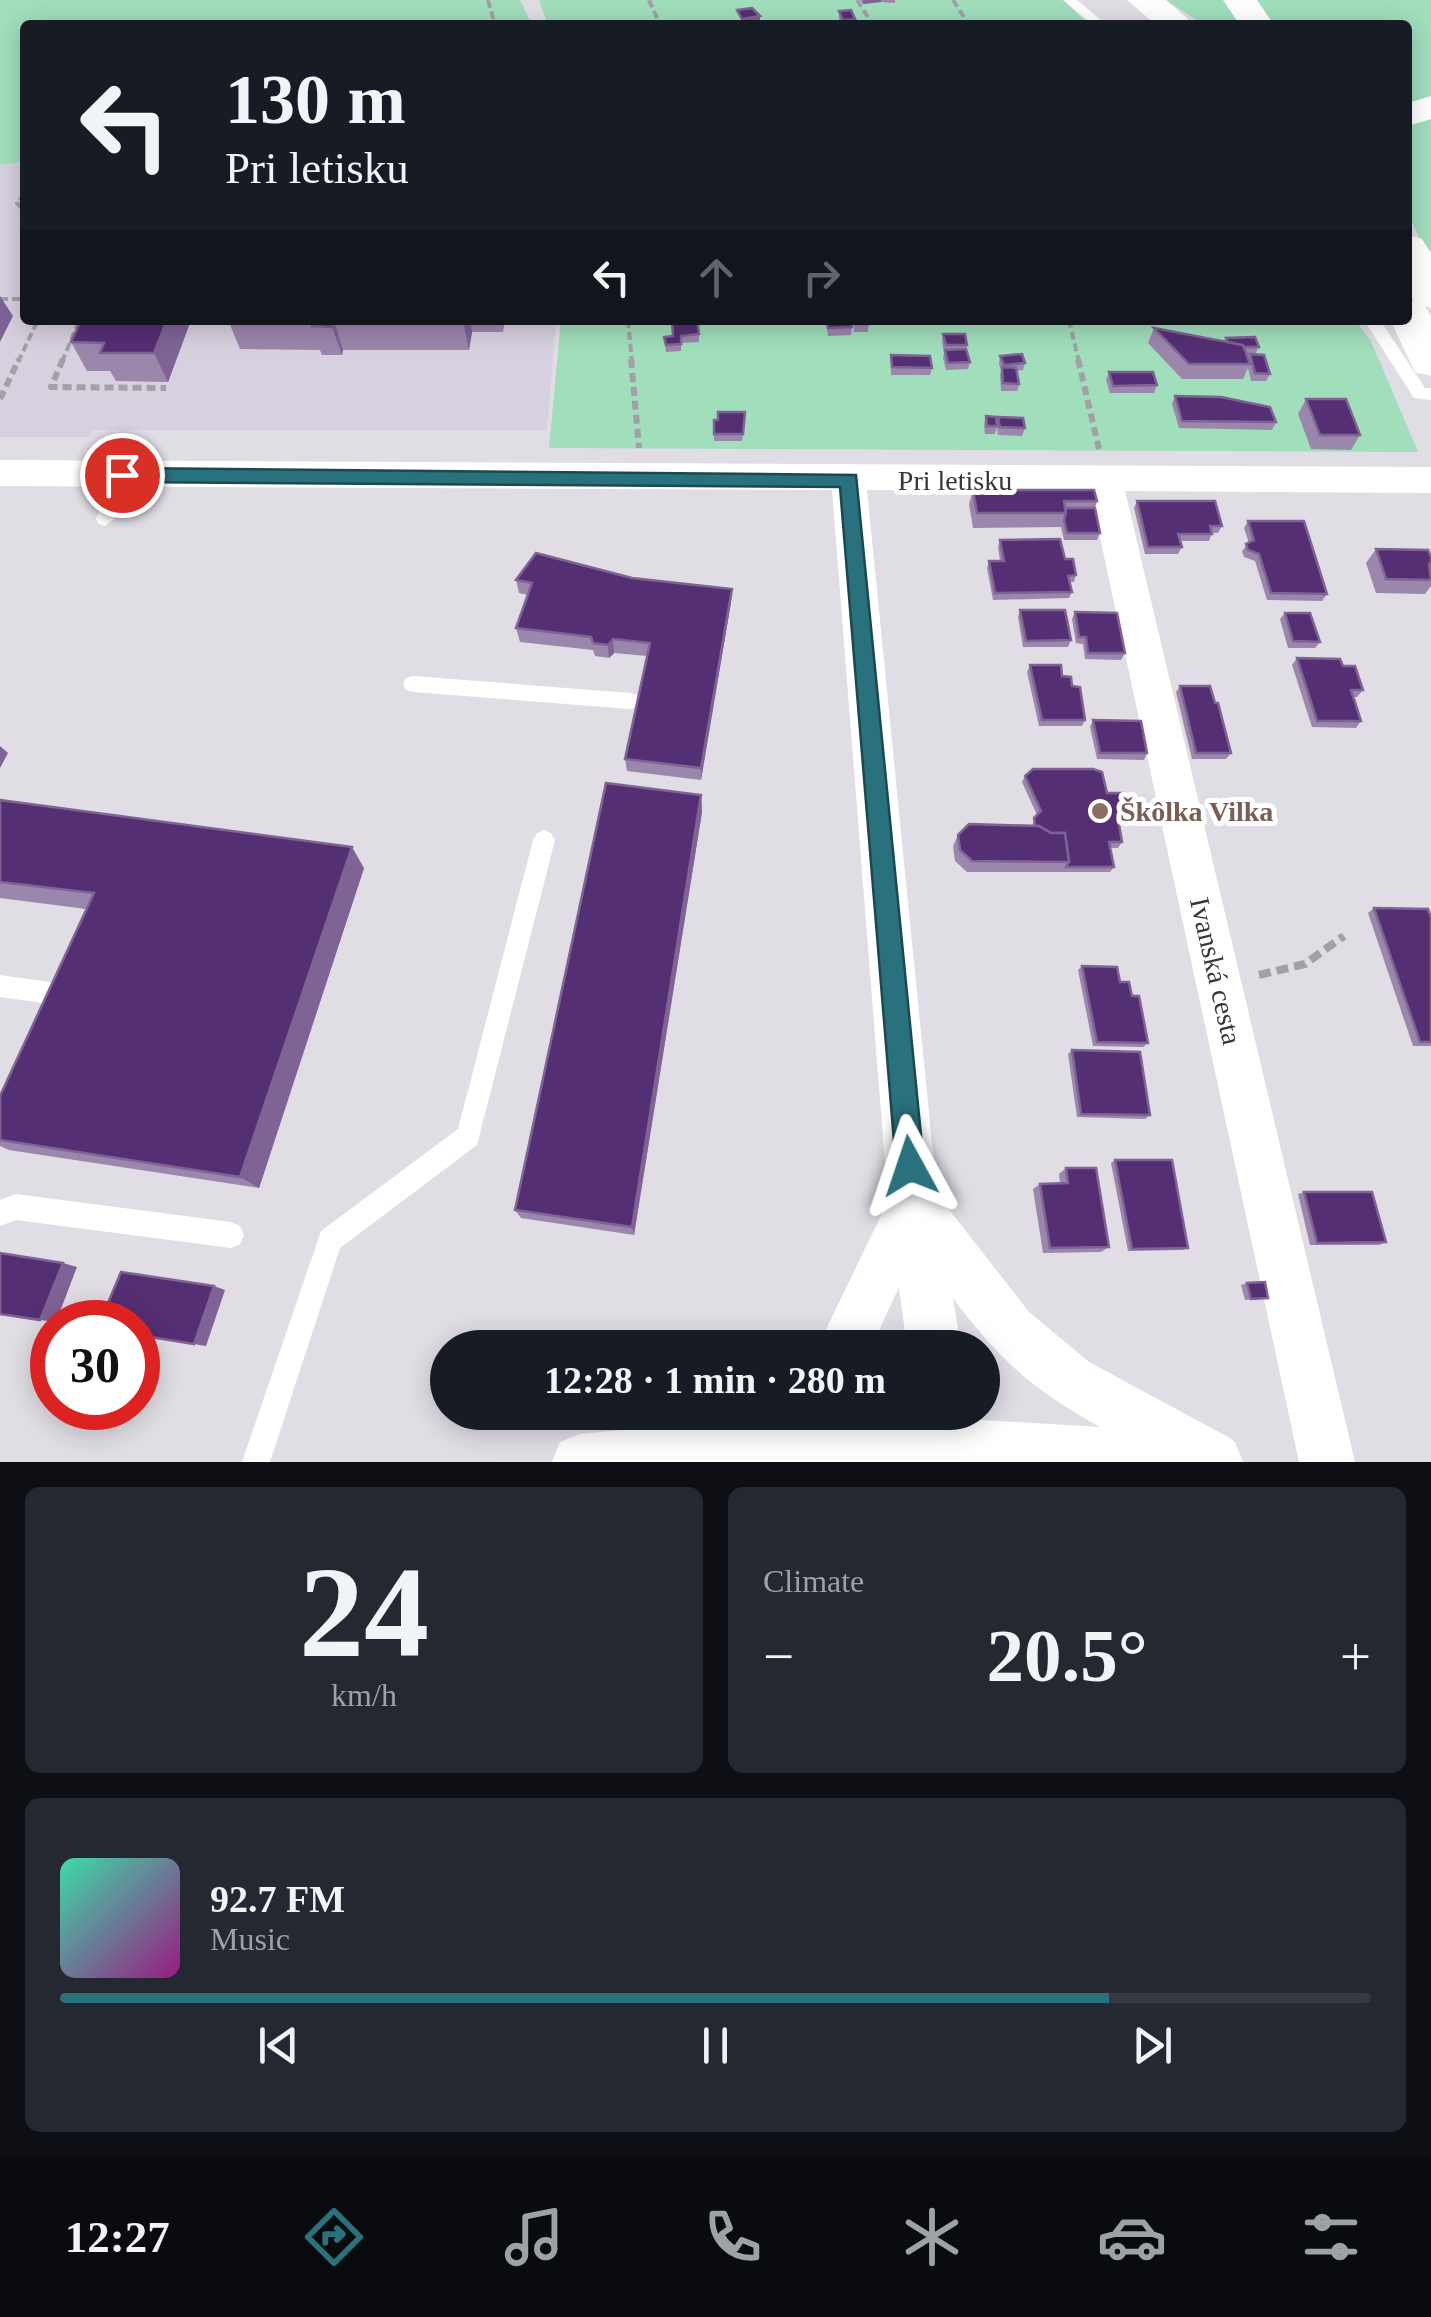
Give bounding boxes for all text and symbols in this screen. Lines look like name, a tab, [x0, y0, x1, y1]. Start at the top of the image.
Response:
icon: left	[60, 60, 190, 190]
text: 130 m	[225, 61, 406, 138]
text: Pri letisku	[225, 143, 409, 193]
icon: left	[584, 250, 639, 305]
icon: ahead	[689, 250, 744, 305]
icon: right	[794, 250, 849, 305]
pin	[80, 433, 165, 518]
icon: arrive	[95, 448, 150, 503]
street label: Pri letisku	[898, 465, 1012, 496]
place label: Škôlka Vilka	[1120, 796, 1273, 827]
marker: Škôlka Vilka	[1089, 800, 1111, 822]
street label: Ivanská cesta	[1184, 894, 1248, 1048]
position arrow	[858, 1114, 962, 1218]
speed limit sign: 30	[30, 1300, 160, 1430]
text: 12:28 · 1 min · 280 m	[544, 1359, 886, 1401]
text: 24	[299, 1540, 429, 1684]
text: Climate	[763, 1563, 864, 1599]
text: 20.5°	[986, 1614, 1148, 1697]
text: −	[763, 1626, 794, 1687]
text: +	[1340, 1626, 1371, 1687]
text: km/h	[331, 1677, 397, 1713]
text: 92.7 FM	[210, 1878, 345, 1920]
text: Music	[210, 1921, 290, 1957]
icon: previous	[251, 2018, 306, 2073]
icon: pause	[688, 2018, 743, 2073]
icon: next	[1125, 2018, 1180, 2073]
icon: directions	[299, 2202, 369, 2272]
icon: music	[499, 2202, 569, 2272]
icon: phone	[698, 2202, 768, 2272]
icon: climate	[897, 2202, 967, 2272]
icon: car	[1097, 2202, 1167, 2272]
icon: filters	[1296, 2202, 1366, 2272]
text: 12:27	[65, 2212, 170, 2262]

